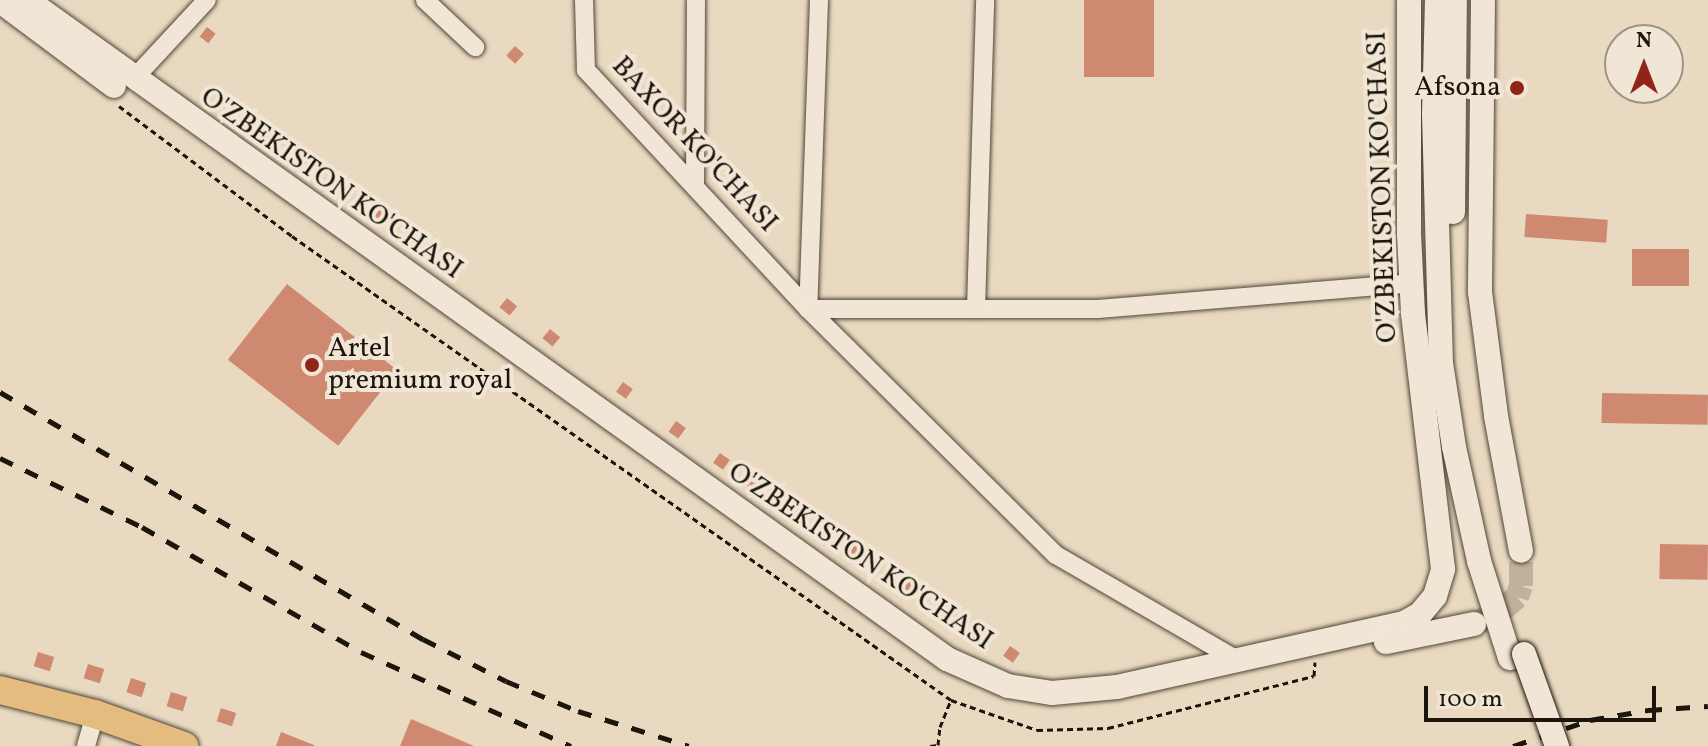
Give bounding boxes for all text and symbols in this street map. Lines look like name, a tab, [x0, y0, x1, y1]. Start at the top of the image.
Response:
north arrow	[1604, 24, 1684, 104]
text: N	[1636, 26, 1652, 57]
street label: O'ZBEKISTON KO'CHASI	[1361, 31, 1405, 343]
street label: BAXOR KO'CHASI	[604, 50, 784, 240]
place label: Afsona	[1414, 71, 1501, 105]
marker: Afsona	[1508, 79, 1526, 97]
street label: O'ZBEKISTON KO'CHASI	[194, 81, 468, 287]
place label: Artel premium royal	[328, 332, 512, 398]
marker: Artel premium royal	[303, 356, 321, 374]
street label: O'ZBEKISTON KO'CHASI	[721, 456, 999, 658]
scale bar	[1428, 670, 1660, 720]
text: 100 m	[1438, 683, 1503, 717]

